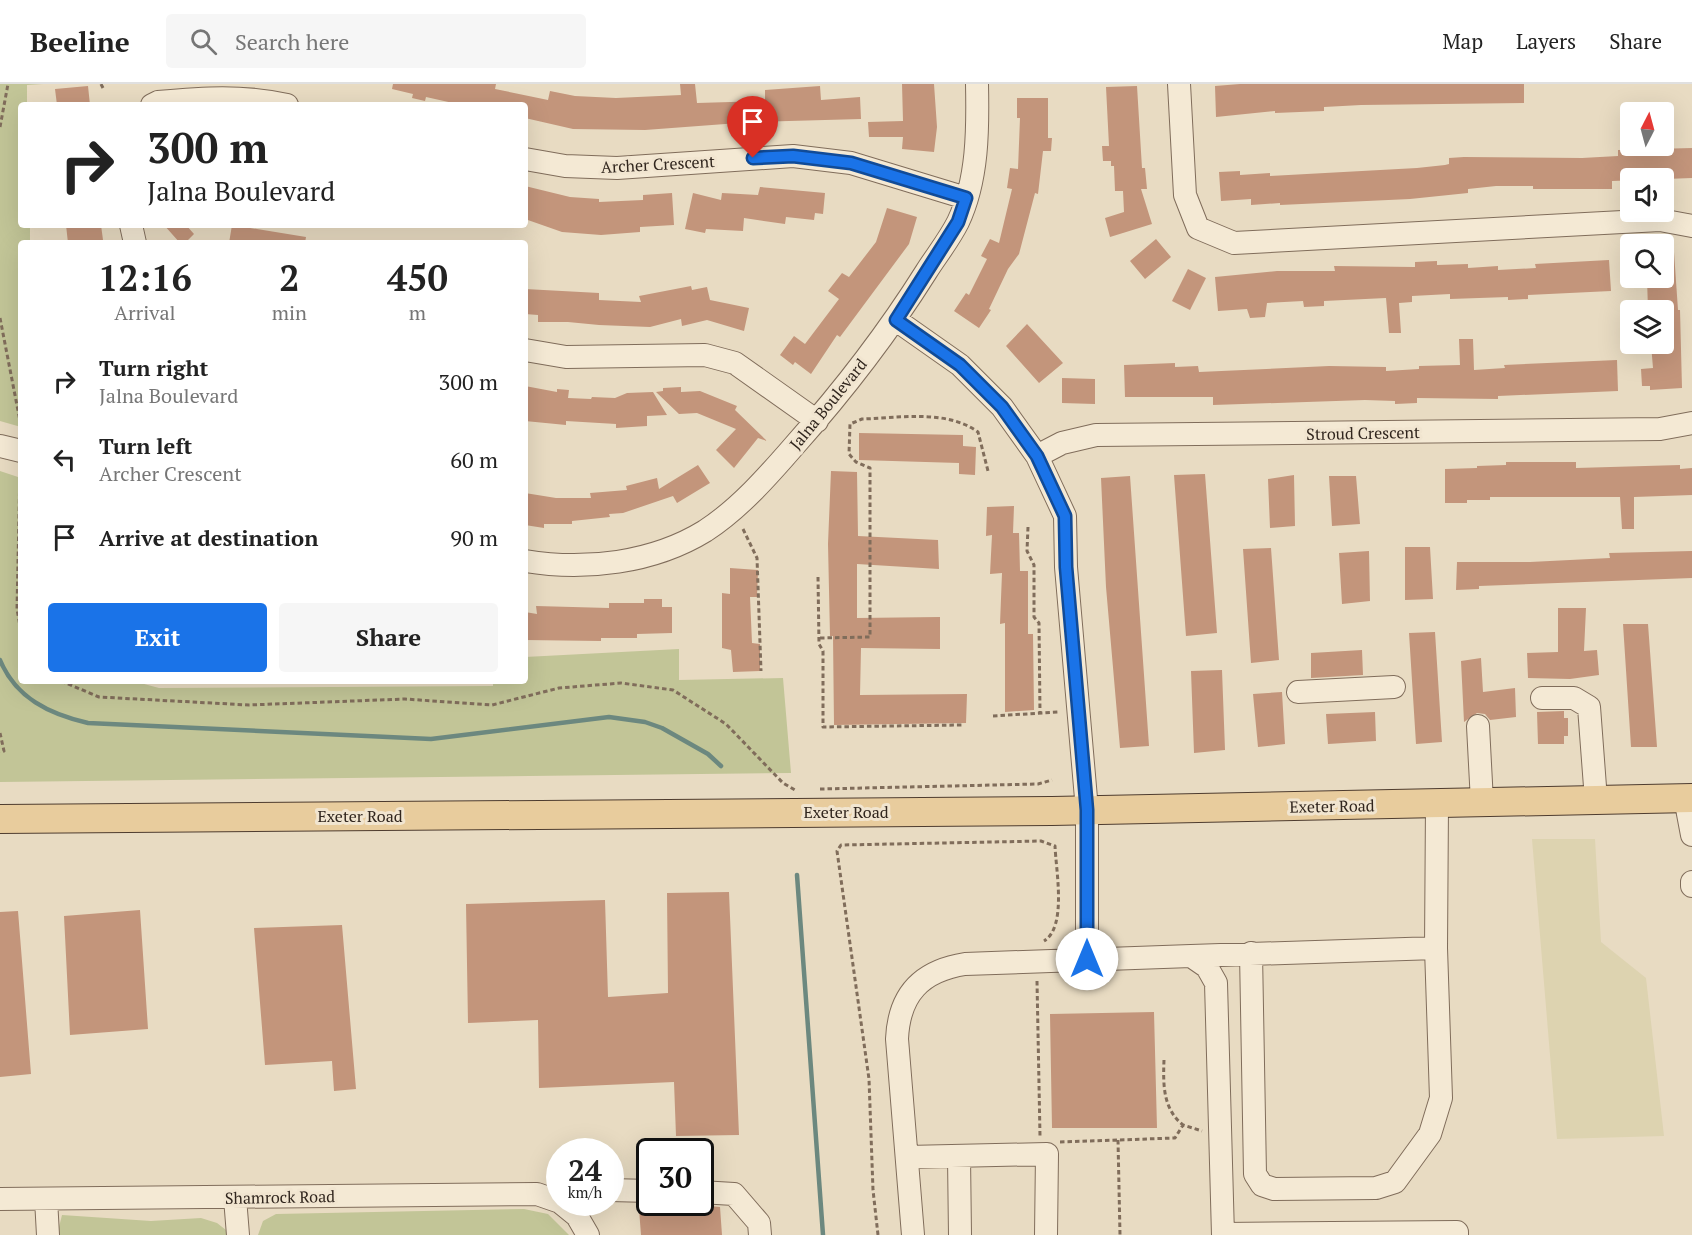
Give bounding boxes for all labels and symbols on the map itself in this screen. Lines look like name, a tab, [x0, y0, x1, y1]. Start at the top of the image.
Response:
pin	[727, 96, 778, 158]
north arrow	[1620, 102, 1674, 156]
street label: Archer Crescent	[600, 150, 716, 178]
street label: Jalna Boulevard	[784, 354, 872, 454]
street label: Stroud Crescent	[1306, 421, 1420, 445]
street label: Exeter Road	[1289, 794, 1375, 818]
street label: Exeter Road	[803, 801, 889, 823]
street label: Exeter Road	[317, 805, 403, 827]
position arrow	[1055, 927, 1119, 991]
speed limit sign: 30	[636, 1138, 714, 1216]
street label: Shamrock Road	[225, 1185, 335, 1209]

